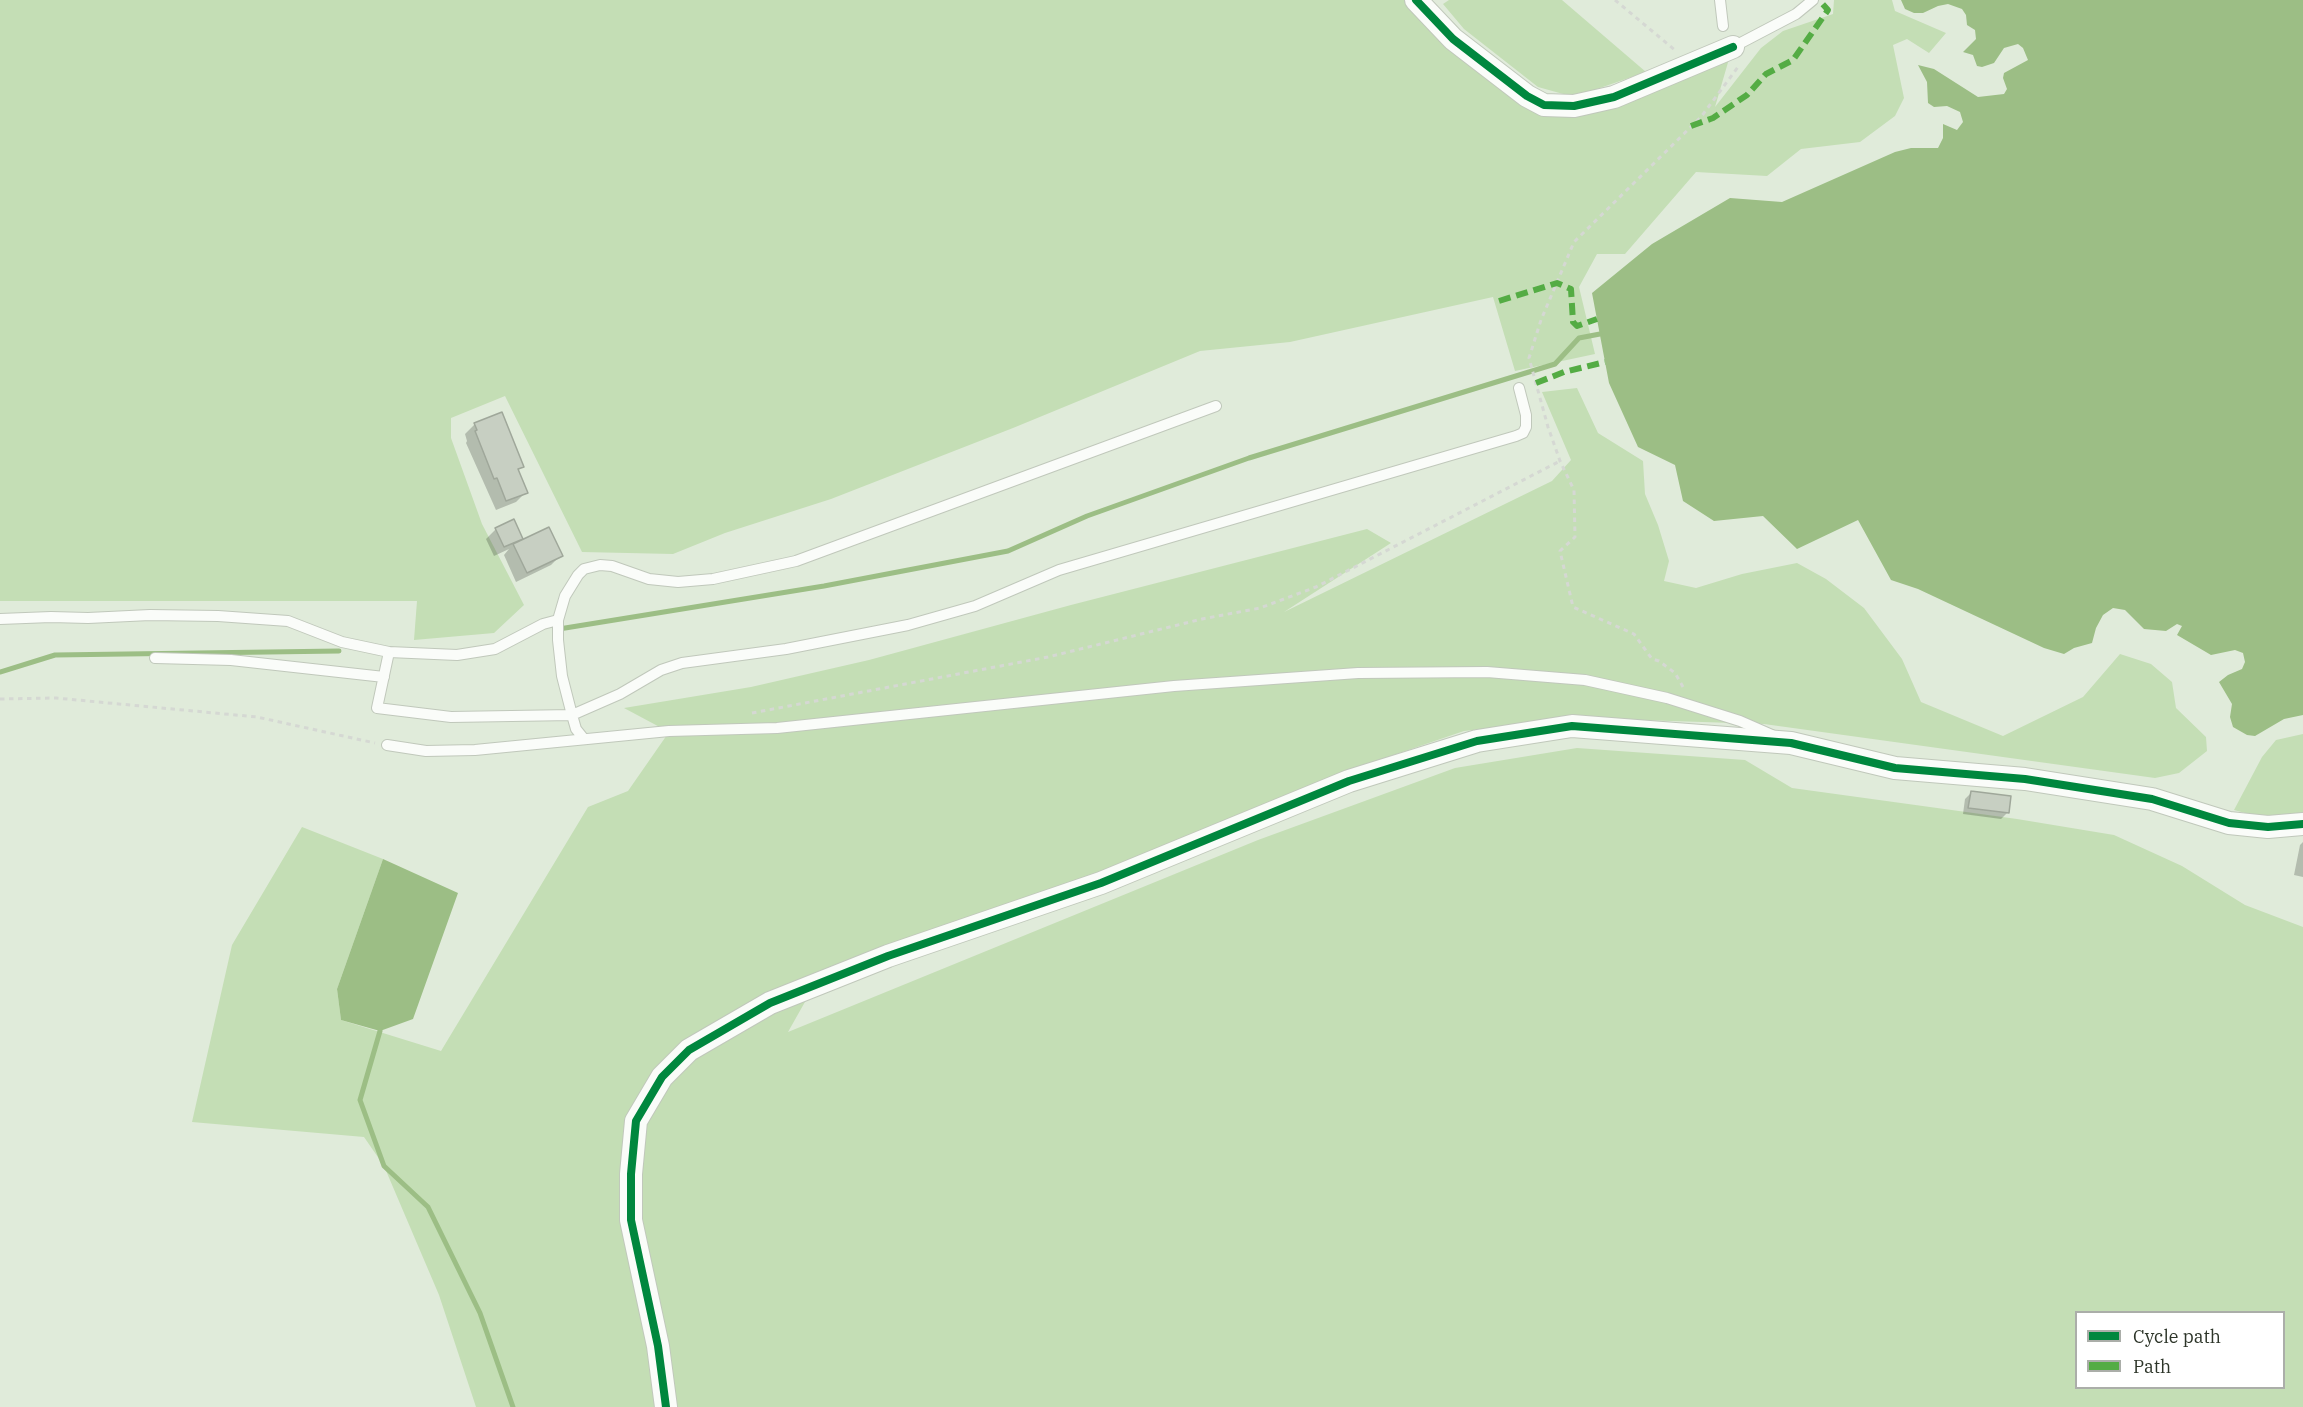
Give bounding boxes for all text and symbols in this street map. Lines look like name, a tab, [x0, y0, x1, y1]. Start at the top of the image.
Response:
legend	[2075, 1311, 2285, 1389]
text: Cycle path	[2133, 1325, 2221, 1348]
text: Path	[2133, 1355, 2171, 1378]

